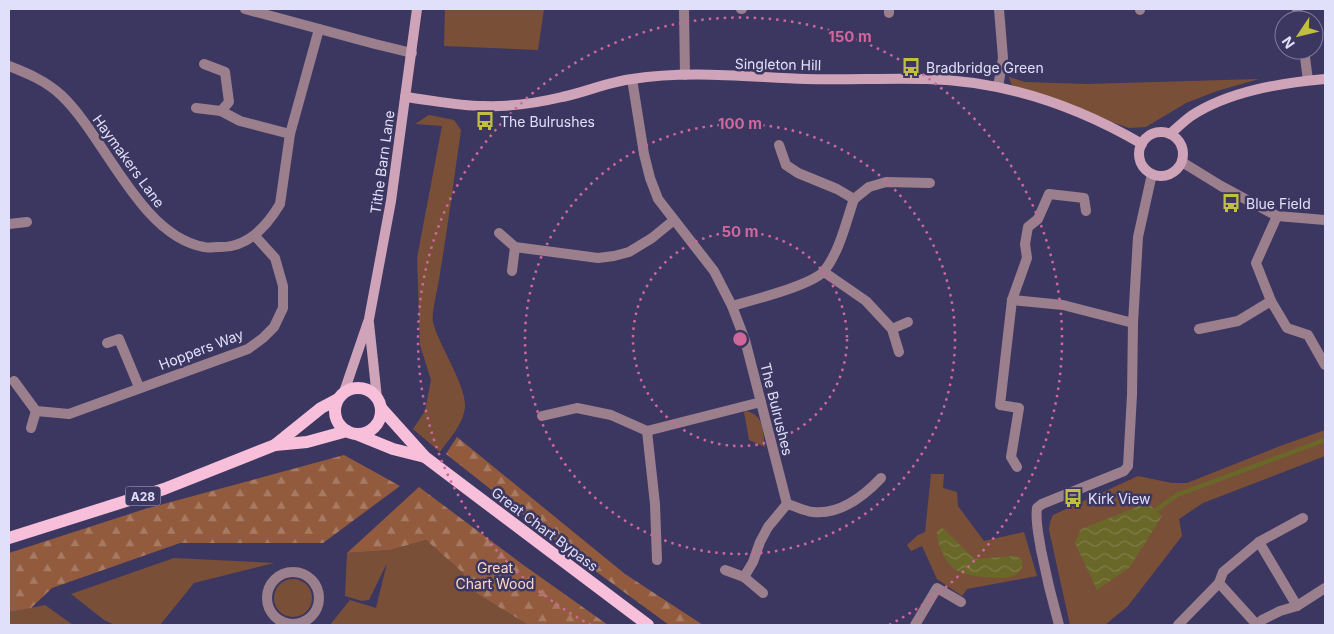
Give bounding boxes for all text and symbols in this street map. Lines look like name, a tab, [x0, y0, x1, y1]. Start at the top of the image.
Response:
north arrow	[1274, 10, 1324, 60]
text: 150 m	[828, 27, 872, 46]
text: N	[1278, 33, 1298, 52]
street label: Singleton Hill	[735, 55, 821, 73]
bus stop icon: Bradbridge Green	[900, 56, 922, 78]
place label: Bradbridge Green	[926, 59, 1044, 76]
street label: Tithe Barn Lane	[366, 109, 398, 215]
bus stop icon: The Bulrushes	[474, 110, 496, 132]
street label: Haymakers Lane	[90, 111, 168, 211]
place label: The Bulrushes	[500, 113, 595, 130]
text: 100 m	[718, 114, 762, 133]
bus stop icon: Blue Field	[1220, 192, 1242, 214]
place label: Blue Field	[1246, 195, 1311, 212]
text: 50 m	[722, 222, 758, 241]
street label: Hoppers Way	[156, 325, 246, 373]
centre of rings	[731, 330, 749, 348]
street label: The Bulrushes	[757, 361, 797, 457]
street label: Great Chart Bypass	[488, 483, 602, 575]
road number: A28	[126, 486, 160, 506]
bus stop icon: Kirk View	[1062, 487, 1084, 509]
place label: Kirk View	[1088, 490, 1151, 507]
park label: Great Chart Wood	[456, 559, 534, 592]

